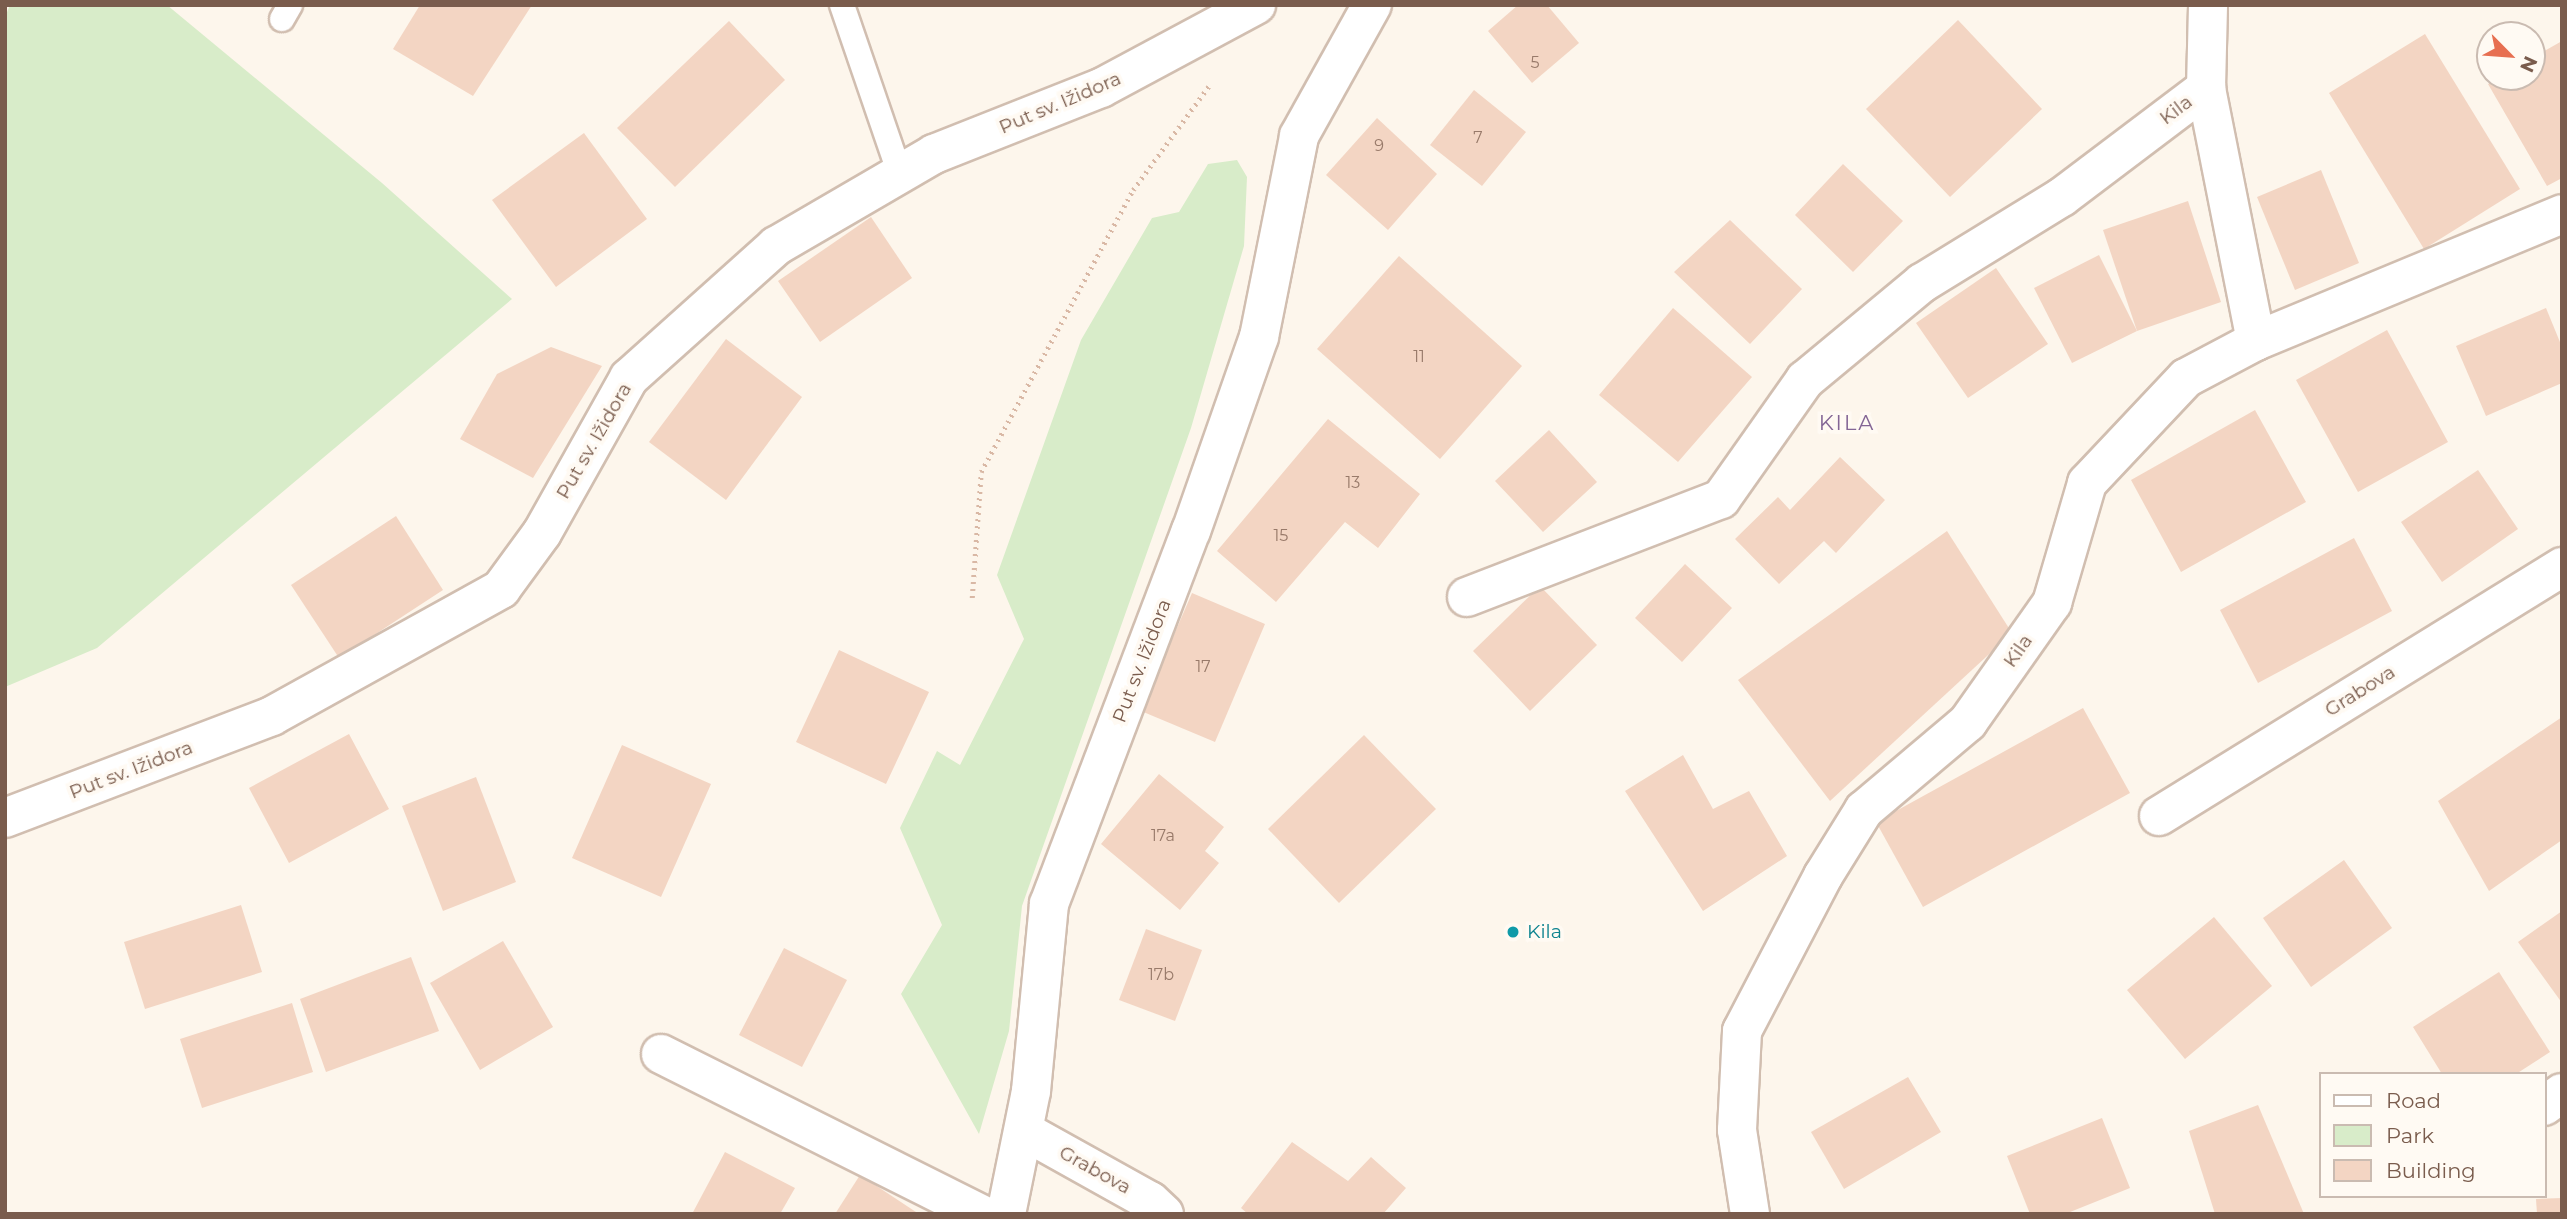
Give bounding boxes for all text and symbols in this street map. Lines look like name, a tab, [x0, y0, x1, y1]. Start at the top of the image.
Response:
north arrow	[2476, 21, 2546, 91]
text: N	[2515, 52, 2542, 76]
house number: 5	[1530, 53, 1540, 73]
street label: Put sv. Ižidora	[996, 67, 1124, 139]
street label: Kila	[2155, 90, 2197, 130]
house number: 7	[1473, 128, 1483, 148]
house number: 9	[1374, 136, 1384, 156]
house number: 11	[1413, 347, 1425, 367]
street label: Put sv. Ižidora	[552, 379, 636, 503]
district label: KILA	[1819, 410, 1875, 436]
house number: 13	[1346, 473, 1360, 493]
house number: 15	[1274, 526, 1288, 546]
street label: Put sv. Ižidora	[1108, 596, 1176, 726]
street label: Kila	[1999, 630, 2037, 672]
house number: 17	[1195, 657, 1211, 677]
street label: Grabova	[2321, 661, 2399, 721]
street label: Put sv. Ižidora	[66, 736, 196, 804]
house number: 17a	[1151, 826, 1175, 846]
place label: Kila	[1527, 921, 1562, 943]
marker: Kila	[1505, 924, 1521, 940]
house number: 17b	[1148, 965, 1174, 985]
legend	[2318, 1072, 2546, 1198]
text: Road	[2386, 1088, 2441, 1113]
text: Park	[2386, 1123, 2434, 1148]
street label: Grabova	[1055, 1141, 1135, 1199]
text: Building	[2386, 1158, 2476, 1183]

